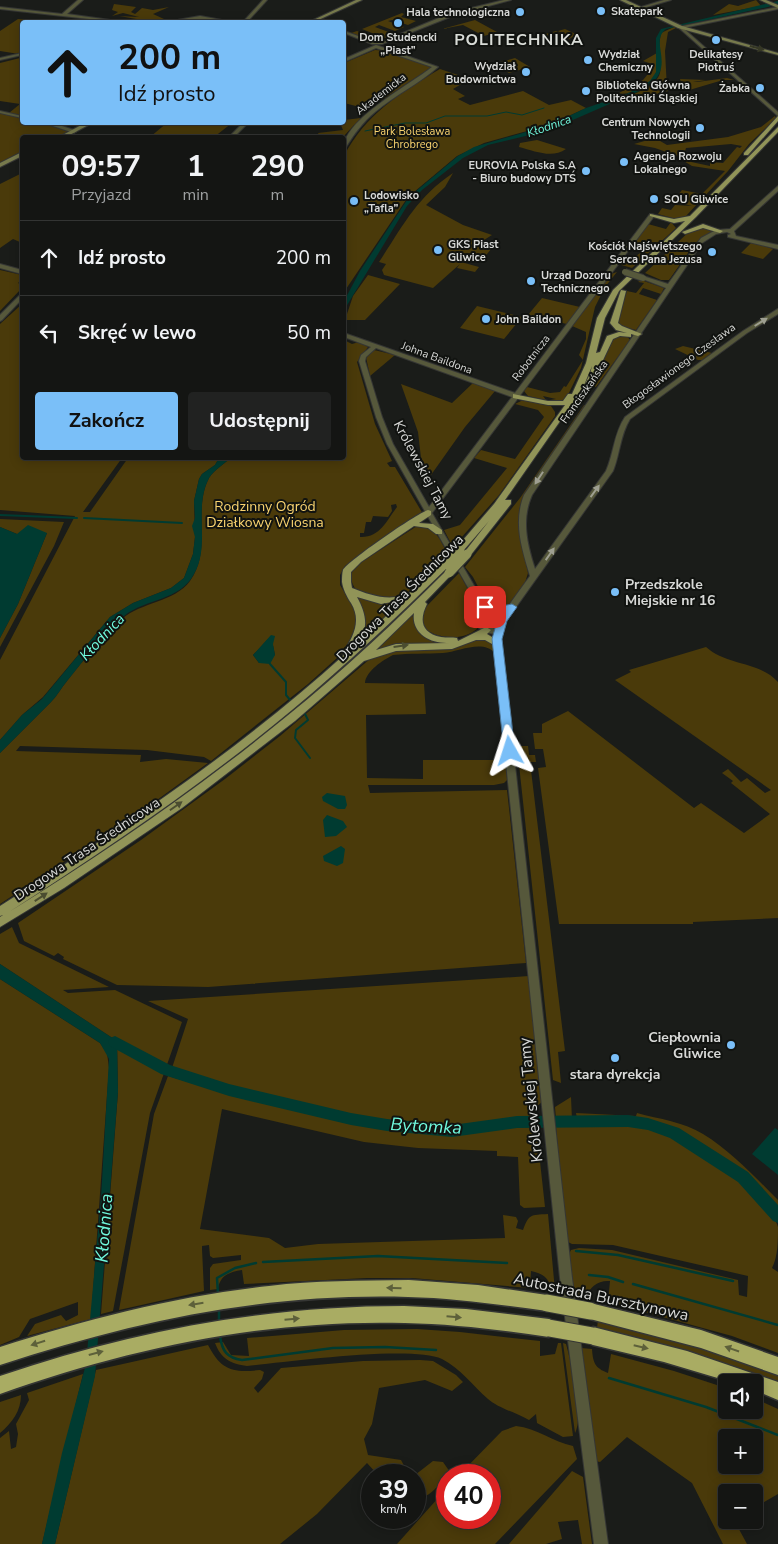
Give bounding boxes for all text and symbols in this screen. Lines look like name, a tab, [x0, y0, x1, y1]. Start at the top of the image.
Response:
place label: Skatepark	[611, 4, 664, 19]
place label: Hala technologiczna	[406, 5, 510, 20]
marker: Skatepark	[595, 5, 607, 17]
marker: Hala technologiczna	[514, 6, 526, 18]
marker: Dom Studencki „Piast”	[392, 17, 404, 29]
district label: POLITECHNIKA	[454, 29, 584, 51]
place label: Dom Studencki „Piast”	[359, 30, 437, 58]
text: 200 m	[118, 34, 221, 81]
marker: Delikatesy Piotruś	[710, 34, 722, 46]
icon: ahead	[35, 40, 100, 105]
one-way arrow	[749, 45, 764, 53]
place label: Wydział Chemiczny	[598, 47, 653, 75]
place label: Delikatesy Piotruś	[689, 47, 743, 75]
marker: Wydział Chemiczny	[582, 54, 594, 66]
place label: Wydział Budownictwa	[446, 59, 516, 87]
marker: Wydział Budownictwa	[520, 66, 532, 78]
street label: Akademicka	[353, 70, 409, 118]
place label: Biblioteka Główna Politechniki Śląskiej	[596, 78, 698, 106]
text: Idź prosto	[118, 79, 215, 109]
place label: Żabka	[719, 80, 750, 96]
marker: Żabka	[754, 82, 766, 94]
marker: Biblioteka Główna Politechniki Śląskiej	[580, 85, 592, 97]
water label: Kłodnica	[525, 111, 573, 141]
place label: Centrum Nowych Technologii	[601, 115, 690, 143]
marker: Centrum Nowych Technologii	[694, 122, 706, 134]
park label: Park Bolesława Chrobrego	[374, 124, 451, 152]
text: 09:57	[62, 146, 141, 187]
text: 1	[187, 146, 205, 187]
text: 290	[250, 146, 304, 187]
place label: Agencja Rozwoju Lokalnego	[634, 149, 722, 177]
marker: Agencja Rozwoju Lokalnego	[618, 156, 630, 168]
place label: EUROVIA Polska S.A - Biuro budowy DTŚ	[468, 158, 577, 186]
marker: EUROVIA Polska S.A - Biuro budowy DTŚ	[580, 165, 592, 177]
text: Przyjazd	[71, 184, 131, 206]
text: min	[182, 184, 209, 206]
text: m	[271, 184, 284, 206]
place label: Lodowisko „Tafla”	[364, 188, 419, 216]
place label: SOU Gliwice	[664, 192, 728, 207]
marker: SOU Gliwice	[648, 193, 660, 205]
marker: Lodowisko „Tafla”	[348, 195, 360, 207]
place label: GKS Piast Gliwice	[448, 237, 499, 265]
place label: Kościół Najświętszego Serca Pana Jezusa	[588, 239, 702, 267]
icon: ahead	[35, 244, 63, 272]
marker: GKS Piast Gliwice	[432, 244, 444, 256]
text: Idź prosto	[78, 245, 166, 271]
text: 200 m	[276, 245, 331, 271]
marker: Kościół Najświętszego Serca Pana Jezusa	[706, 246, 718, 258]
place label: Urząd Dozoru Technicznego	[541, 268, 611, 296]
marker: Urząd Dozoru Technicznego	[525, 275, 537, 287]
place label: John Baildon	[495, 312, 561, 327]
marker: John Baildon	[480, 313, 492, 325]
one-way arrow	[755, 317, 768, 326]
icon: left	[35, 319, 63, 347]
text: Skręć w lewo	[78, 320, 196, 346]
text: 50 m	[287, 320, 331, 346]
street label: Błogosławionego Czesława	[619, 320, 739, 412]
street label: Robotnicza	[509, 332, 553, 384]
street label: Johna Baildona	[399, 338, 475, 378]
street label: Franciszkańska	[557, 357, 611, 427]
button: Zakończ	[35, 392, 178, 450]
button: Udostępnij	[188, 392, 331, 450]
street label: Królewskiej Tamy	[389, 417, 458, 524]
one-way arrow	[534, 471, 544, 485]
one-way arrow	[590, 484, 600, 498]
park label: Rodzinny Ogród Działkowy Wiosna	[206, 497, 324, 532]
street label: Drogowa Trasa Średnicowa	[332, 530, 468, 666]
one-way arrow	[545, 547, 555, 561]
place label: Przedszkole Miejskie nr 16	[625, 575, 715, 610]
pin	[464, 586, 506, 628]
marker: Przedszkole Miejskie nr 16	[609, 586, 621, 598]
icon: arrive	[471, 593, 499, 621]
water label: Kłodnica	[75, 609, 129, 665]
one-way arrow	[393, 642, 409, 650]
position arrow	[483, 724, 535, 776]
street label: Drogowa Trasa Średnicowa	[10, 793, 164, 905]
one-way arrow	[169, 801, 182, 811]
one-way arrow	[34, 892, 48, 902]
place label: Ciepłownia Gliwice	[648, 1028, 721, 1063]
street label: Królewskiej Tamy	[513, 1036, 548, 1164]
marker: Ciepłownia Gliwice	[725, 1039, 737, 1051]
marker: stara dyrekcja	[609, 1052, 621, 1064]
place label: stara dyrekcja	[570, 1065, 660, 1084]
water label: Bytomka	[390, 1112, 462, 1140]
water label: Kłodnica	[90, 1193, 118, 1263]
street label: Autostrada Bursztynowa	[511, 1268, 691, 1326]
one-way arrow	[386, 1284, 402, 1292]
one-way arrow	[187, 1300, 203, 1308]
one-way arrow	[446, 1313, 462, 1321]
one-way arrow	[284, 1315, 300, 1323]
one-way arrow	[31, 1339, 46, 1347]
one-way arrow	[633, 1343, 649, 1351]
one-way arrow	[724, 1345, 739, 1353]
one-way arrow	[89, 1349, 104, 1357]
map controls	[718, 1374, 763, 1529]
button: sound	[718, 1374, 763, 1419]
button: +	[718, 1429, 763, 1474]
speed limit sign: 40	[436, 1464, 501, 1529]
text: 39	[378, 1473, 409, 1507]
button: −	[718, 1484, 763, 1529]
text: km/h	[380, 1501, 407, 1517]

